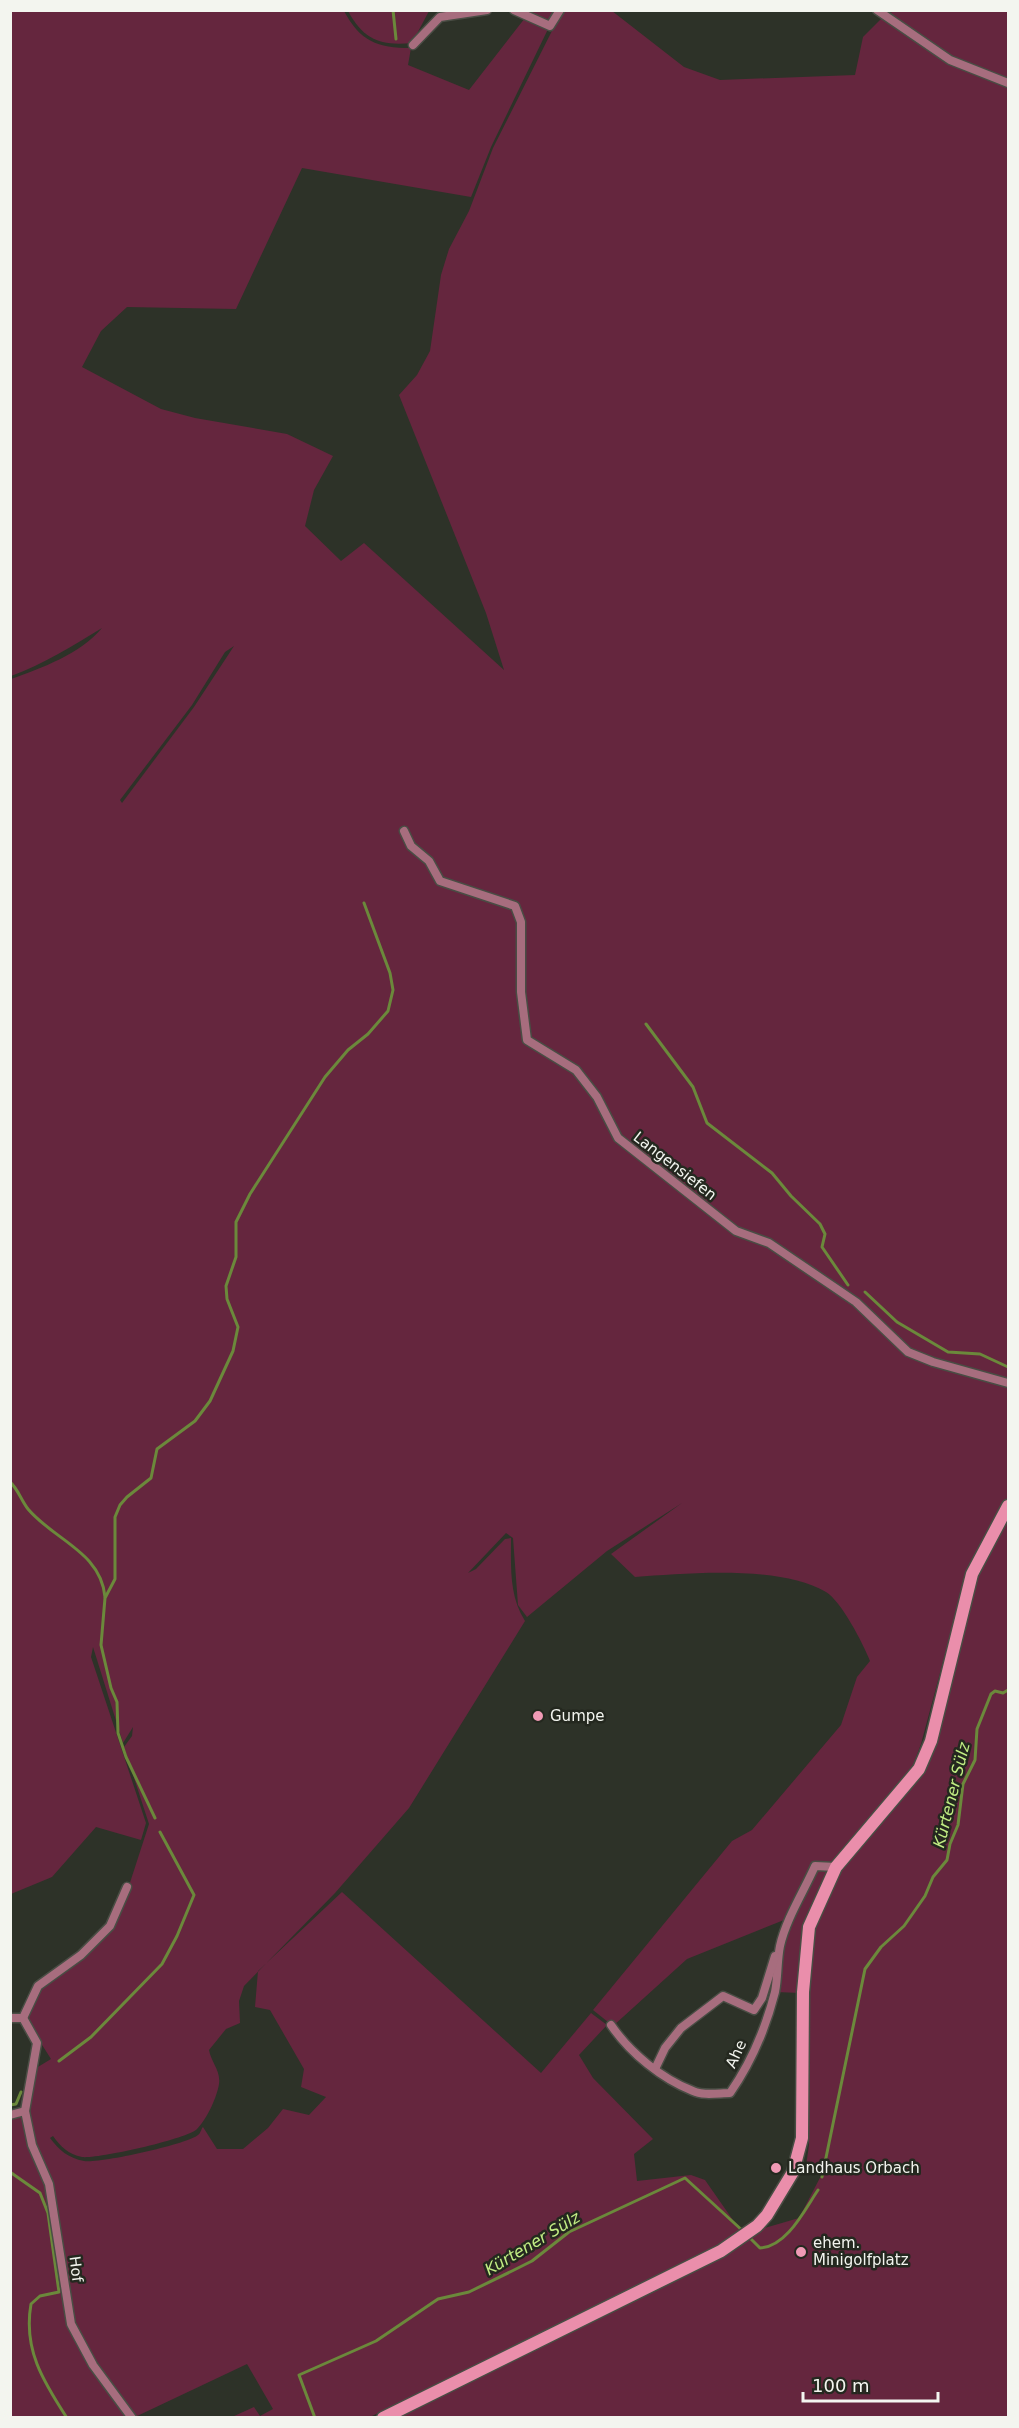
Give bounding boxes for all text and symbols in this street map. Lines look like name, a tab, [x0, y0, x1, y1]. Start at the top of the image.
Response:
street label: Langensiefen	[630, 1128, 720, 1204]
place label: Gumpe	[550, 1707, 605, 1725]
marker: Gumpe	[531, 1709, 545, 1723]
water label: Kürtener Sülz	[929, 1740, 974, 1850]
street label: Ahe	[722, 2037, 750, 2071]
place label: Landhaus Orbach	[788, 2159, 920, 2177]
marker: Landhaus Orbach	[769, 2161, 783, 2175]
water label: Kürtener Sülz	[481, 2207, 584, 2279]
place label: ehem. Minigolfplatz	[813, 2234, 909, 2269]
marker: ehem. Minigolfplatz	[794, 2245, 808, 2259]
street label: Hof	[65, 2255, 87, 2284]
scale bar	[803, 2365, 938, 2403]
text: 100 m	[812, 2375, 870, 2396]

